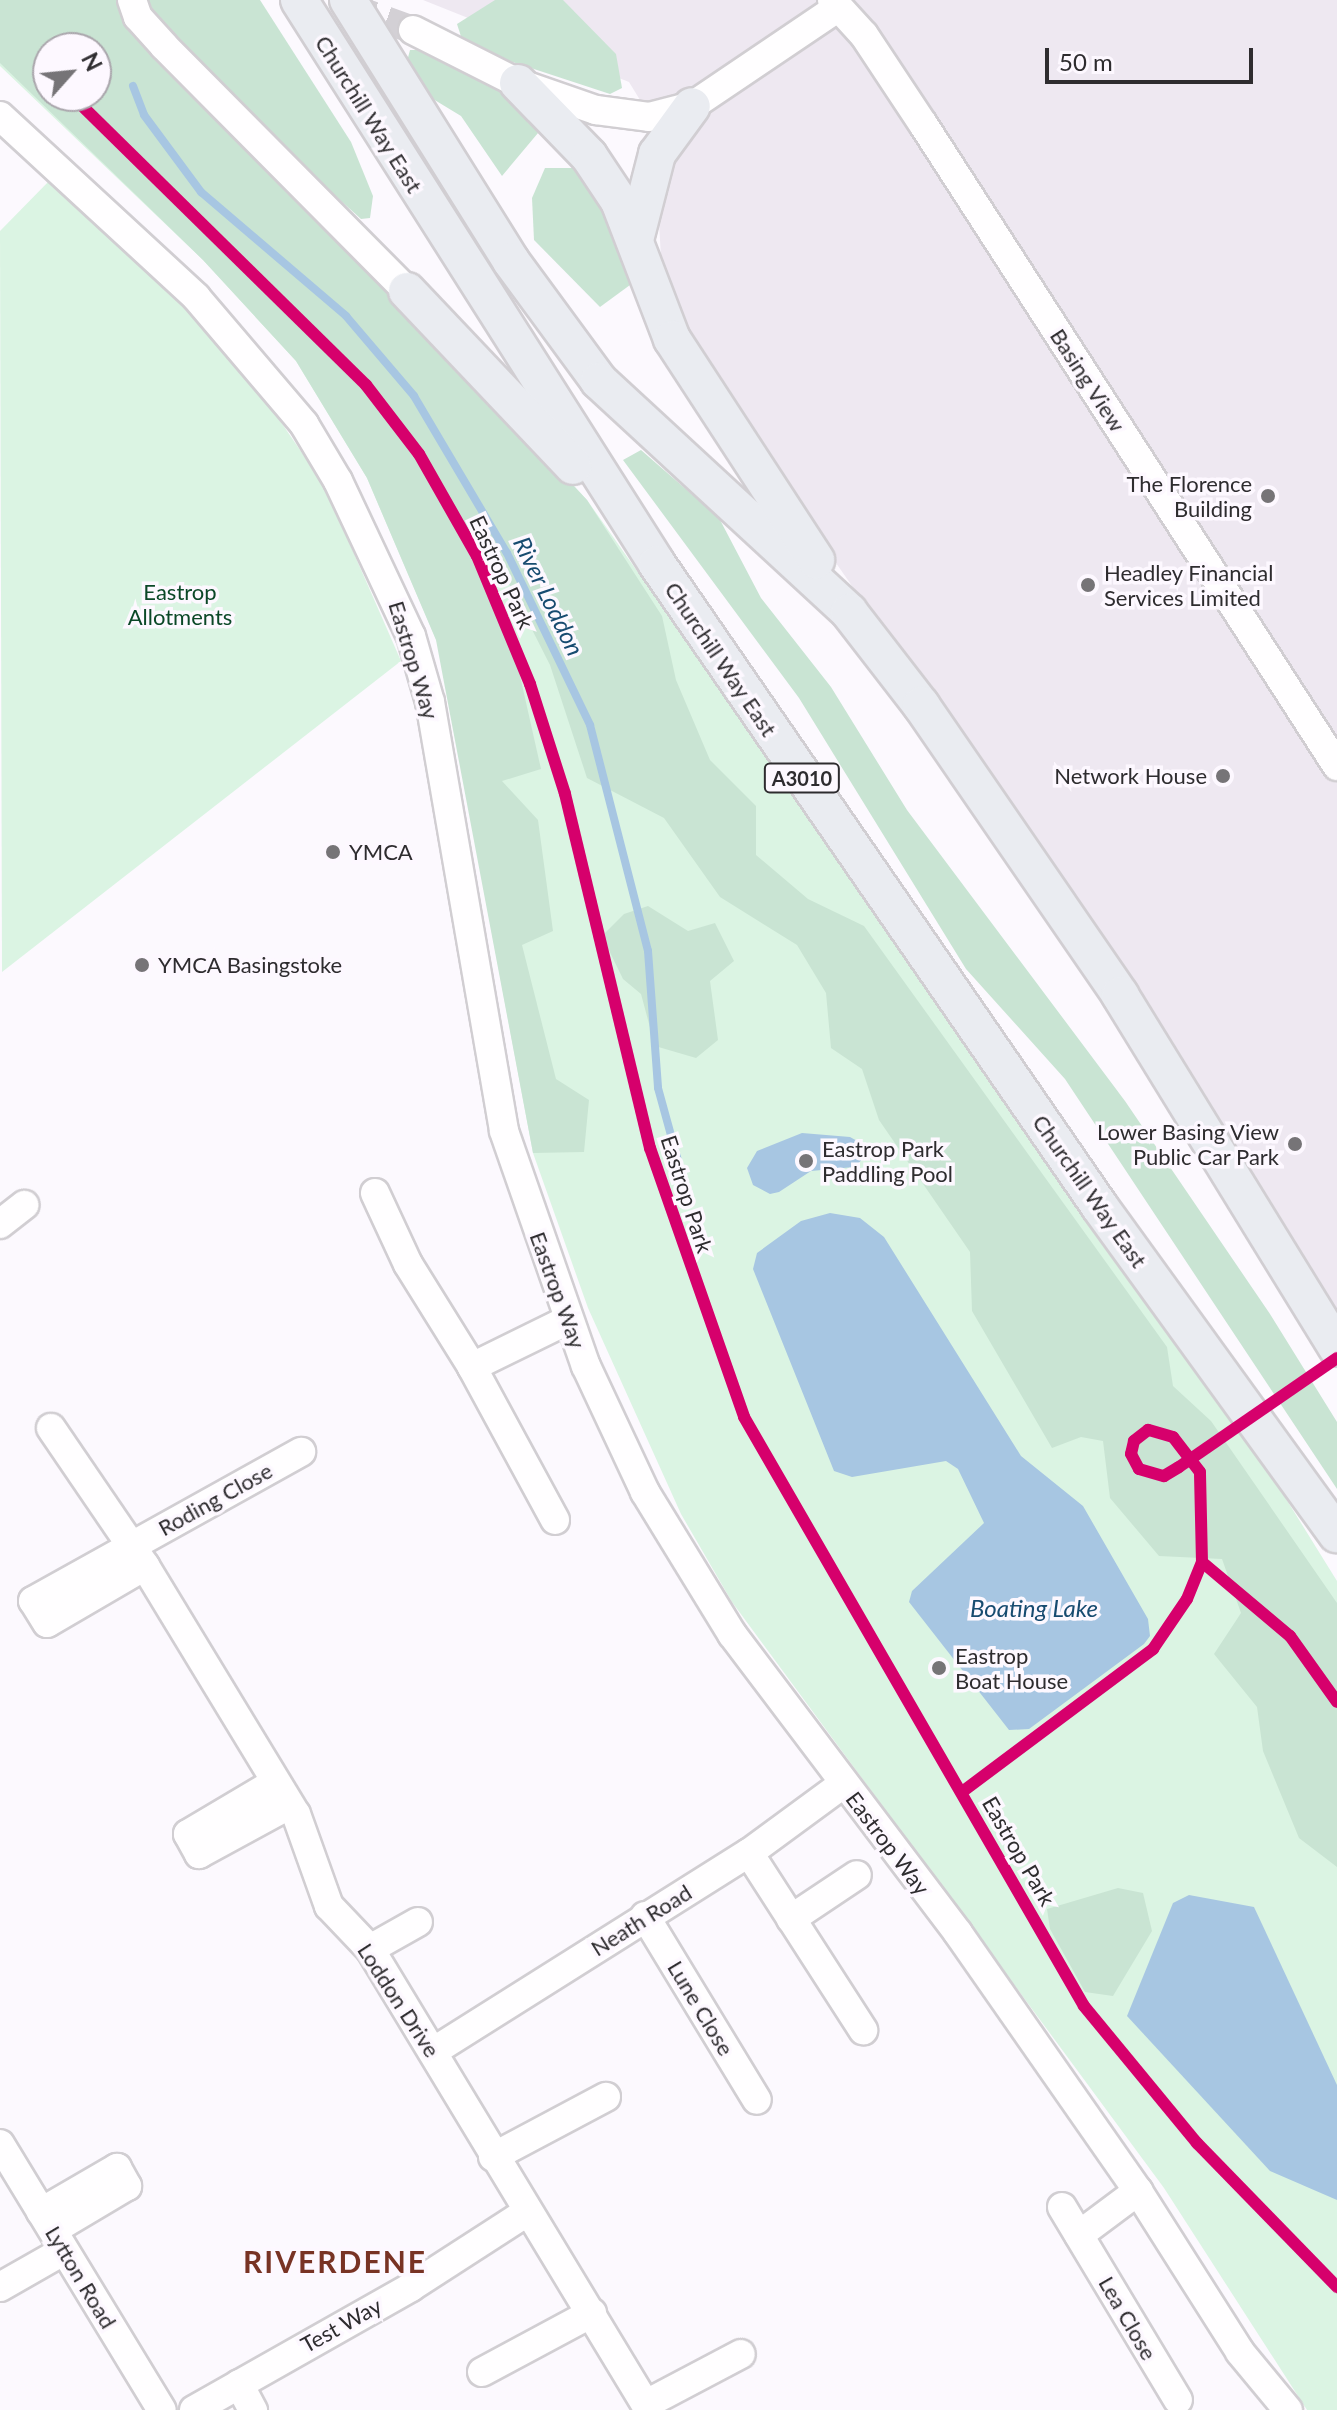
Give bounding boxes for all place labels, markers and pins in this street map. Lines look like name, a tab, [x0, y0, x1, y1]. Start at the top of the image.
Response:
place label: The Florence Building	[1126, 470, 1252, 522]
marker: The Florence Building	[1259, 487, 1277, 505]
place label: Headley Financial Services Limited	[1104, 559, 1274, 610]
marker: Headley Financial Services Limited	[1079, 576, 1097, 594]
place label: Network House	[1054, 763, 1207, 789]
marker: Network House	[1214, 767, 1232, 785]
place label: YMCA	[349, 839, 413, 865]
marker: YMCA	[324, 843, 342, 861]
place label: YMCA Basingstoke	[158, 952, 343, 978]
marker: YMCA Basingstoke	[133, 956, 151, 974]
place label: Lower Basing View Public Car Park	[1096, 1118, 1279, 1170]
place label: Eastrop Park Paddling Pool	[822, 1135, 953, 1186]
marker: Lower Basing View Public Car Park	[1286, 1135, 1304, 1153]
marker: Eastrop Park Paddling Pool	[797, 1152, 815, 1170]
place label: Eastrop Boat House	[955, 1642, 1068, 1694]
marker: Eastrop Boat House	[930, 1659, 948, 1677]

